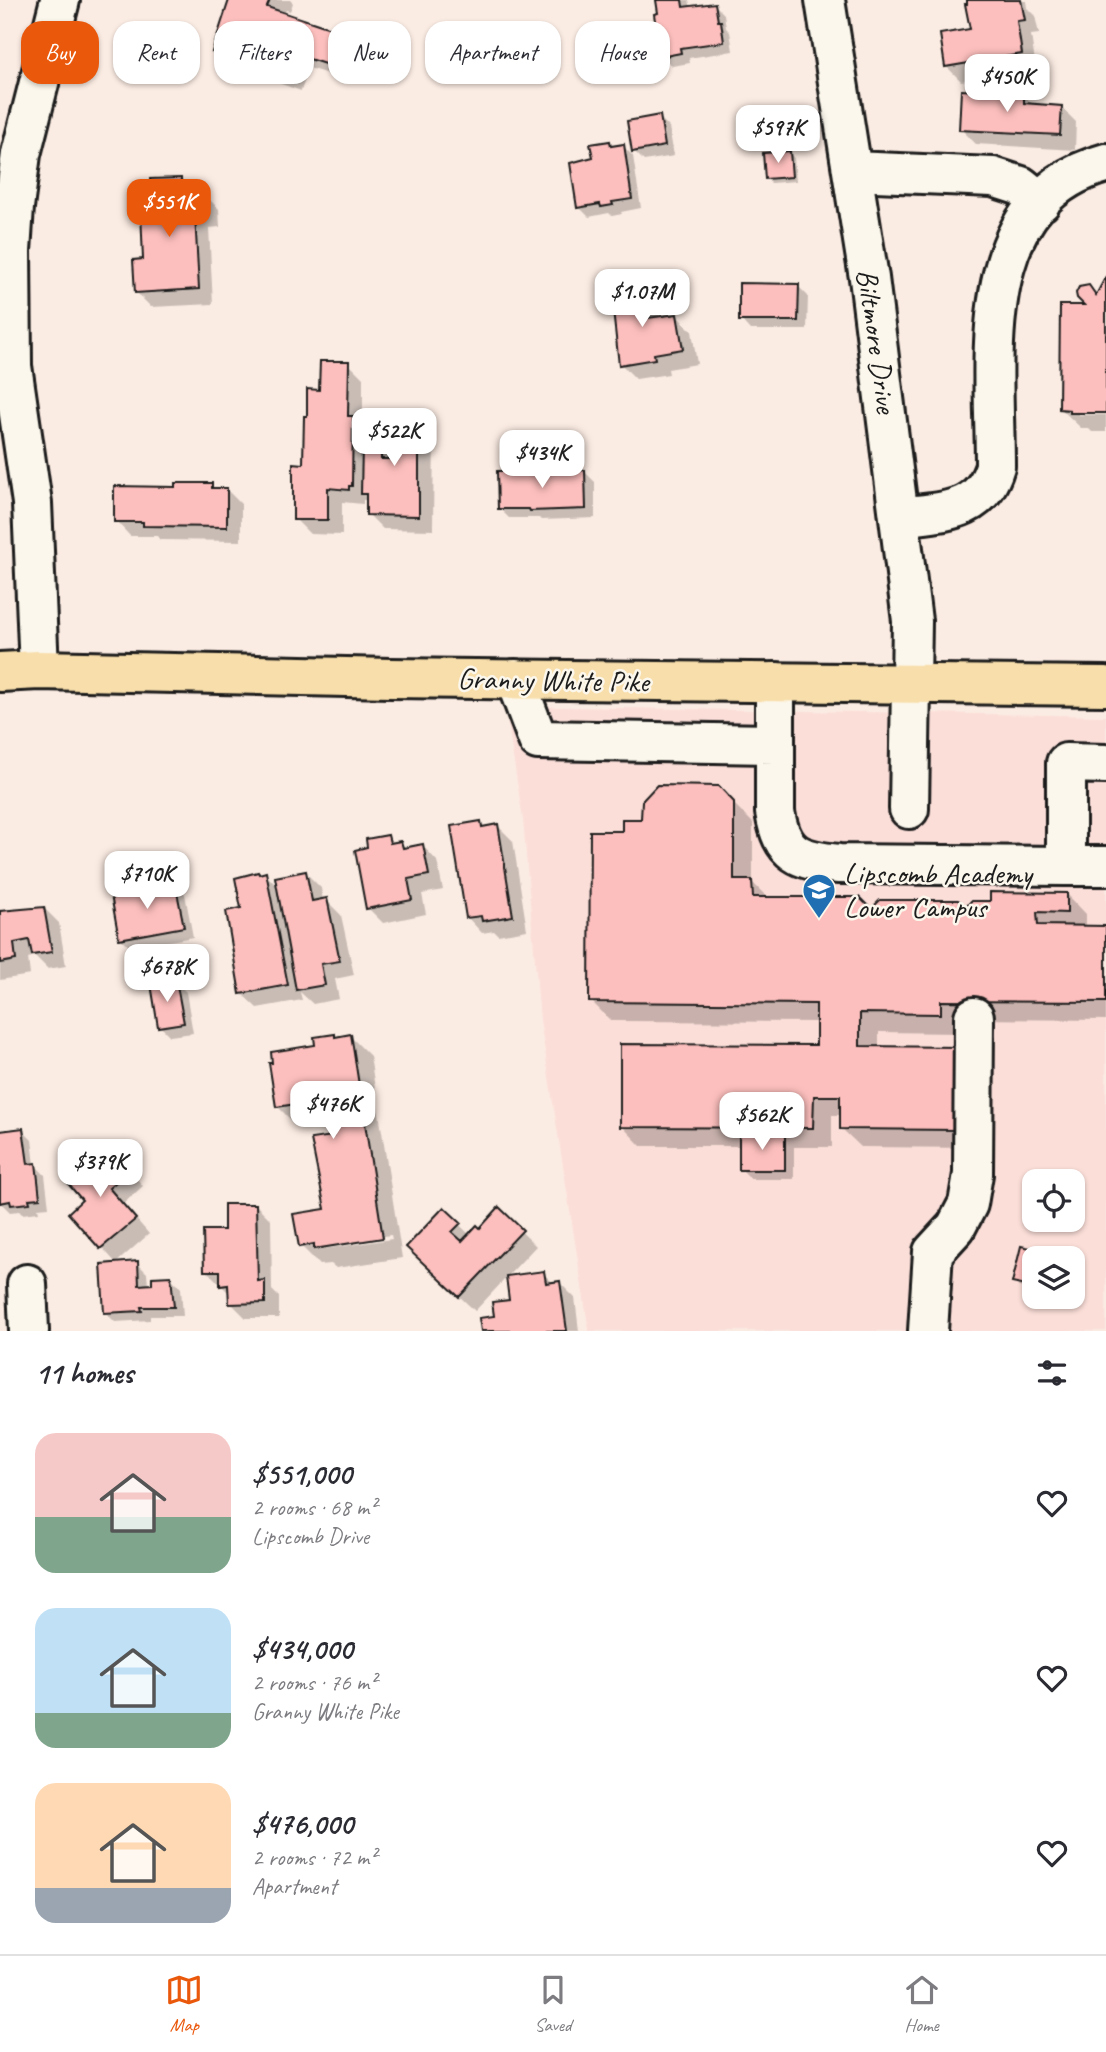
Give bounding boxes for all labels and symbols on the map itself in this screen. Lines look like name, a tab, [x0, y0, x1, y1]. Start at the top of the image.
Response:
pin: $450K	[958, 54, 1056, 114]
pin: $597K	[729, 106, 827, 165]
pin: $551K	[120, 180, 218, 239]
street label: Biltmore Drive	[848, 266, 906, 418]
pin: $1.07M	[585, 270, 699, 329]
pin: $522K	[345, 408, 443, 468]
pin: $434K	[493, 430, 591, 490]
street label: Granny White Pike	[457, 659, 651, 701]
pin: $710K	[98, 852, 196, 911]
place label: Lipscomb Academy Lower Campus	[844, 854, 1035, 926]
school or university icon: Lipscomb Academy Lower Campus	[800, 871, 838, 920]
pin: $678K	[118, 944, 216, 1004]
pin: $476K	[284, 1082, 382, 1141]
pin: $562K	[713, 1092, 811, 1152]
pin: $379K	[51, 1140, 149, 1199]

